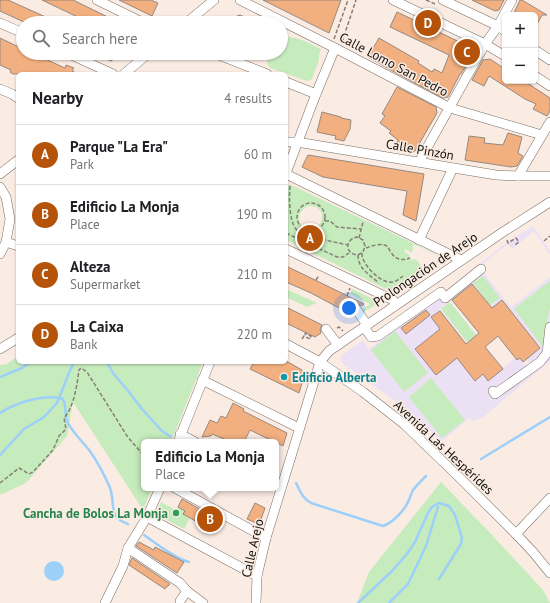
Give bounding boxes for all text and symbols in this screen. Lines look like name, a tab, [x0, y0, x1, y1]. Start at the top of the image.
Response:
pin: D	[415, 8, 441, 38]
map controls	[502, 12, 538, 84]
button: +	[502, 12, 538, 48]
search box	[16, 16, 288, 60]
icon: search	[30, 27, 52, 49]
text: Search here	[62, 29, 138, 48]
street label: Calle Lomo San Pedro	[336, 29, 451, 100]
pin: C	[454, 37, 480, 67]
button: −	[502, 48, 538, 84]
text: Nearby	[32, 87, 83, 109]
text: 4 results	[224, 90, 272, 107]
street label: Calle Pinzón	[385, 135, 455, 164]
text: Parque "La Era"	[70, 137, 168, 156]
text: A	[41, 146, 49, 163]
text: 60 m	[244, 146, 272, 163]
text: Park	[70, 156, 94, 173]
text: Edificio La Monja	[70, 197, 179, 216]
text: B	[41, 206, 49, 223]
text: 190 m	[237, 206, 272, 223]
text: Place	[70, 216, 100, 233]
pin: A	[297, 223, 323, 253]
street label: Prolongación de Arejo	[370, 228, 481, 311]
text: Alteza	[70, 257, 111, 276]
text: C	[41, 266, 49, 283]
text: 210 m	[237, 266, 272, 283]
text: Supermarket	[70, 276, 140, 293]
your location	[339, 298, 359, 318]
text: La Caixa	[70, 317, 124, 336]
text: D	[41, 326, 49, 343]
text: 220 m	[237, 326, 272, 343]
text: Bank	[70, 336, 97, 353]
place label: Edificio Alberta	[292, 369, 377, 386]
marker: Edificio Alberta	[279, 372, 289, 382]
street label: Avenida Las Hespérides	[390, 397, 497, 498]
popup	[141, 439, 279, 491]
text: Edificio La Monja	[155, 447, 265, 466]
text: Place	[155, 466, 185, 483]
pin: B	[197, 504, 223, 534]
place label: Cancha de Bolos La Monja	[23, 505, 168, 522]
marker: Cancha de Bolos La Monja	[171, 508, 181, 518]
street label: Calle Arejo	[237, 517, 268, 579]

